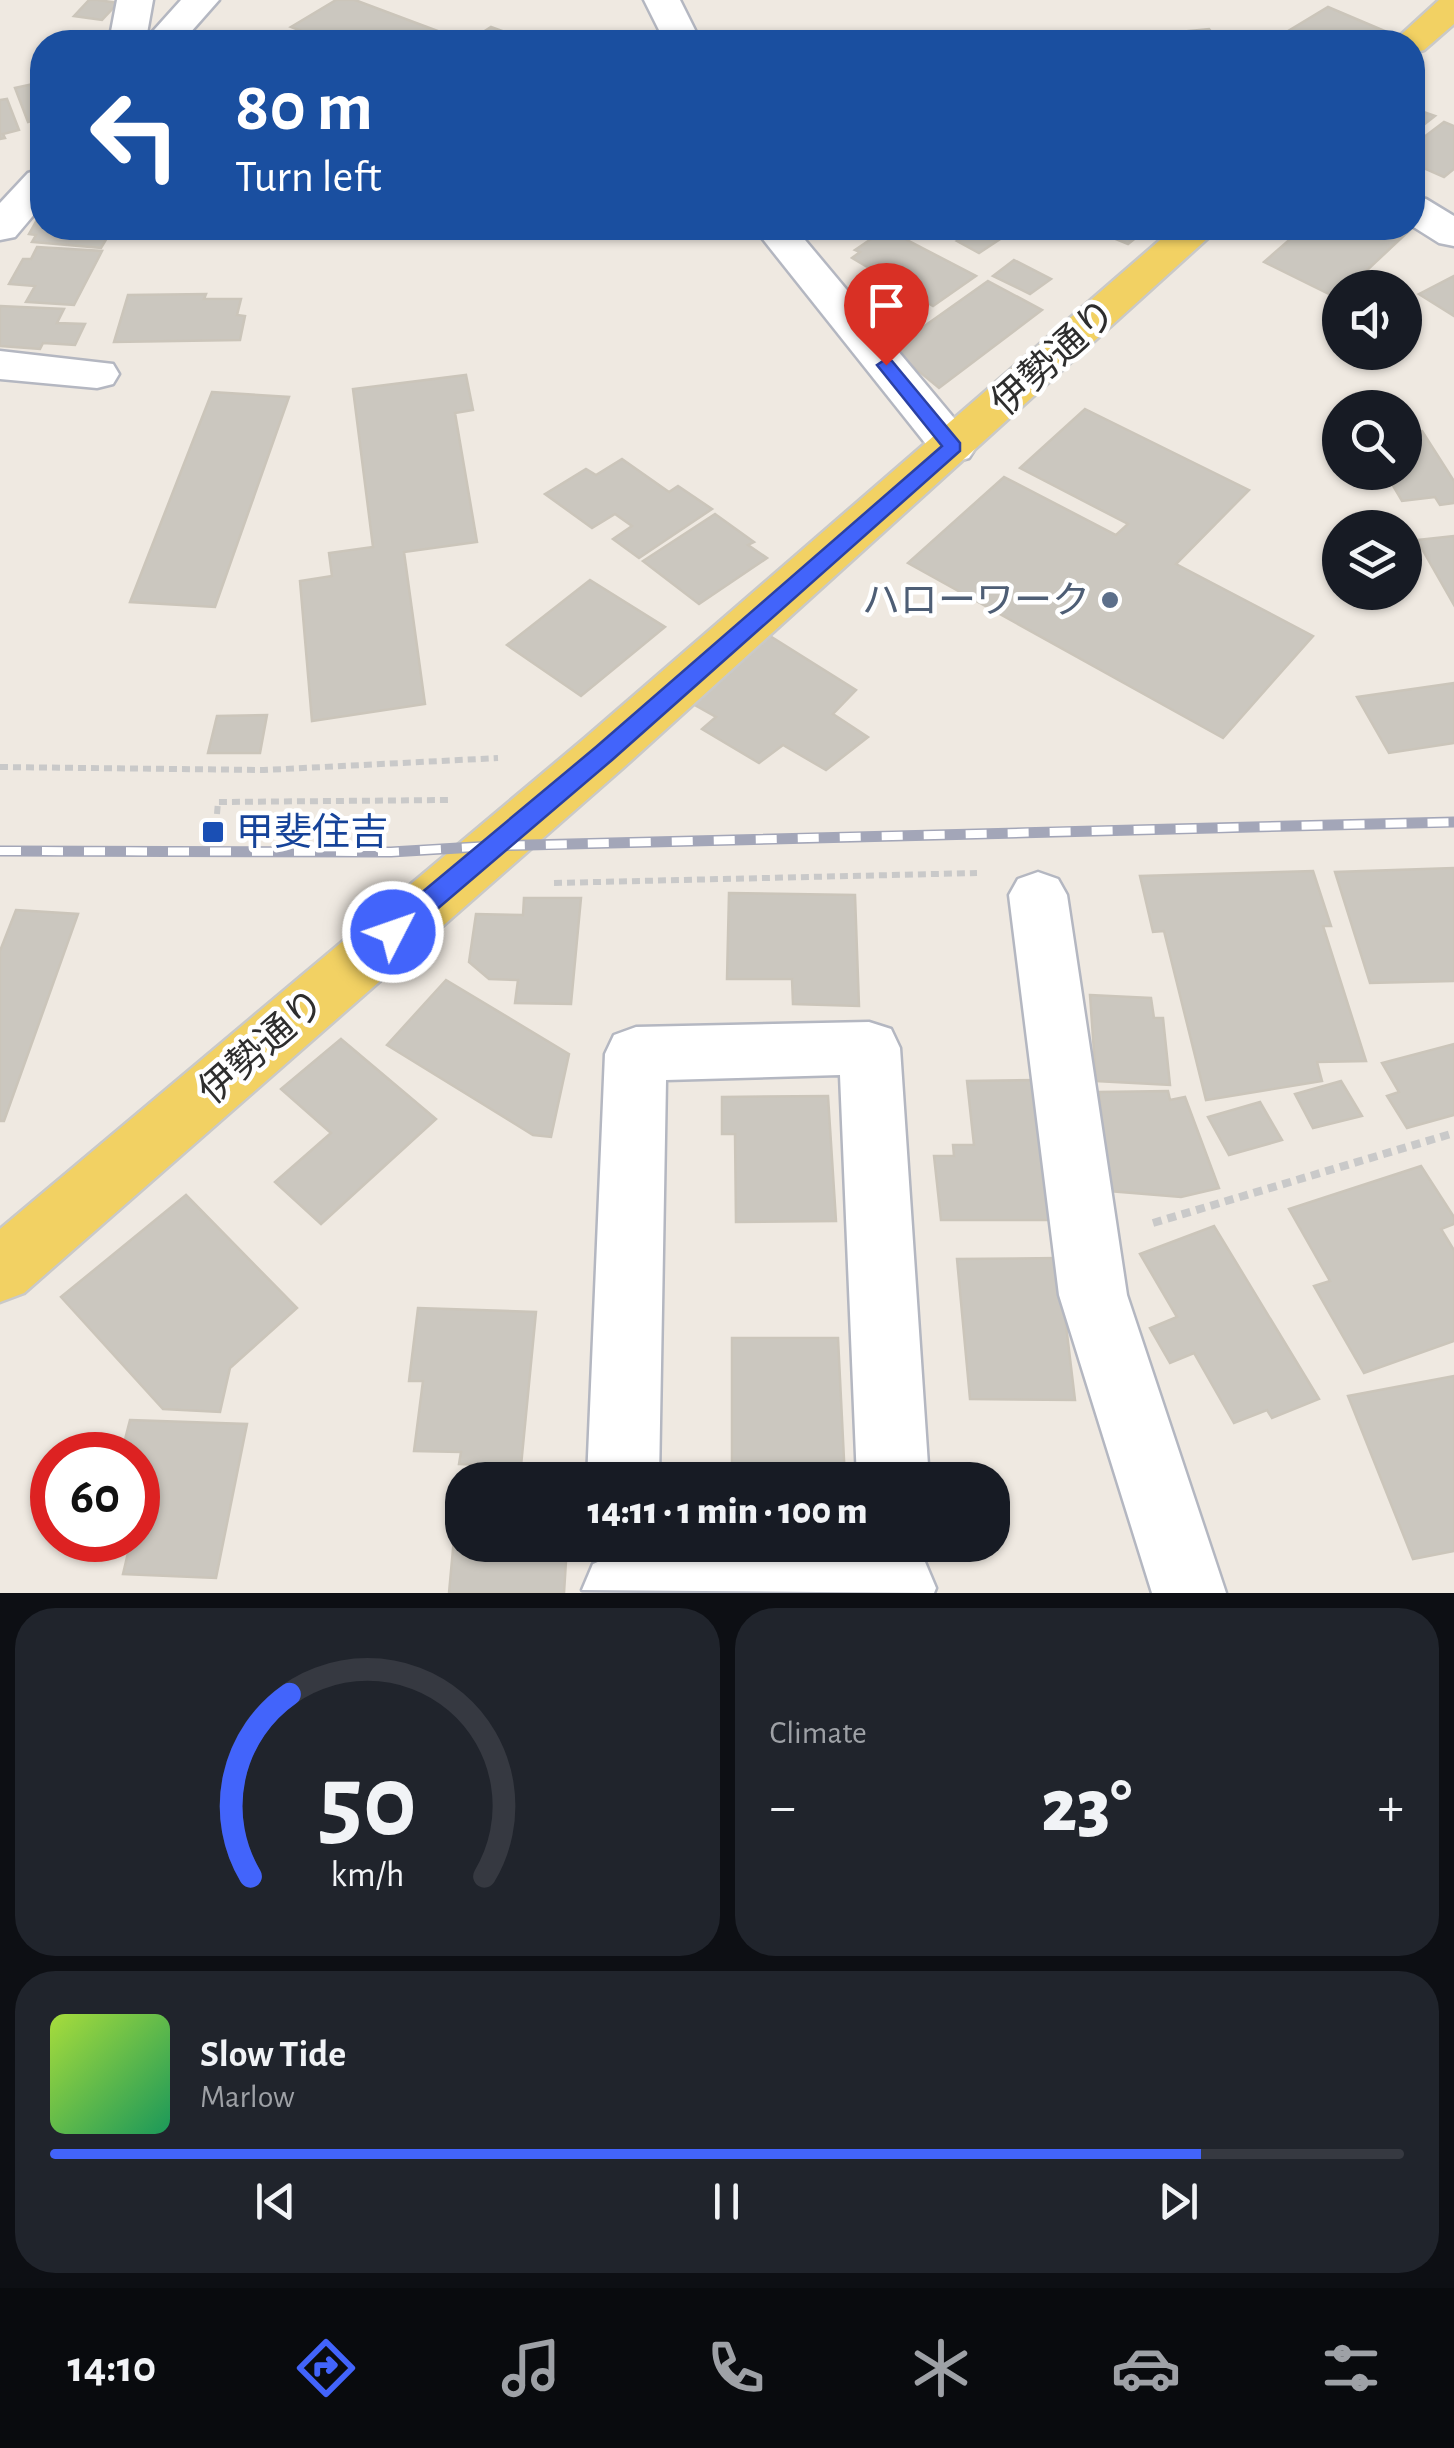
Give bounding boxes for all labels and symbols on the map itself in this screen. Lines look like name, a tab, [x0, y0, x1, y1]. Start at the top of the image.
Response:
pin	[844, 263, 929, 366]
street label: 伊勢通り	[983, 291, 1124, 423]
place label: ハローワーク	[862, 582, 1090, 621]
marker: ハローワーク	[1099, 589, 1121, 611]
place label: 甲斐住吉	[236, 812, 388, 853]
marker: 甲斐住吉	[200, 819, 226, 845]
position arrow	[341, 880, 445, 984]
street label: 伊勢通り	[191, 981, 332, 1112]
speed limit sign: 60	[30, 1432, 160, 1562]

